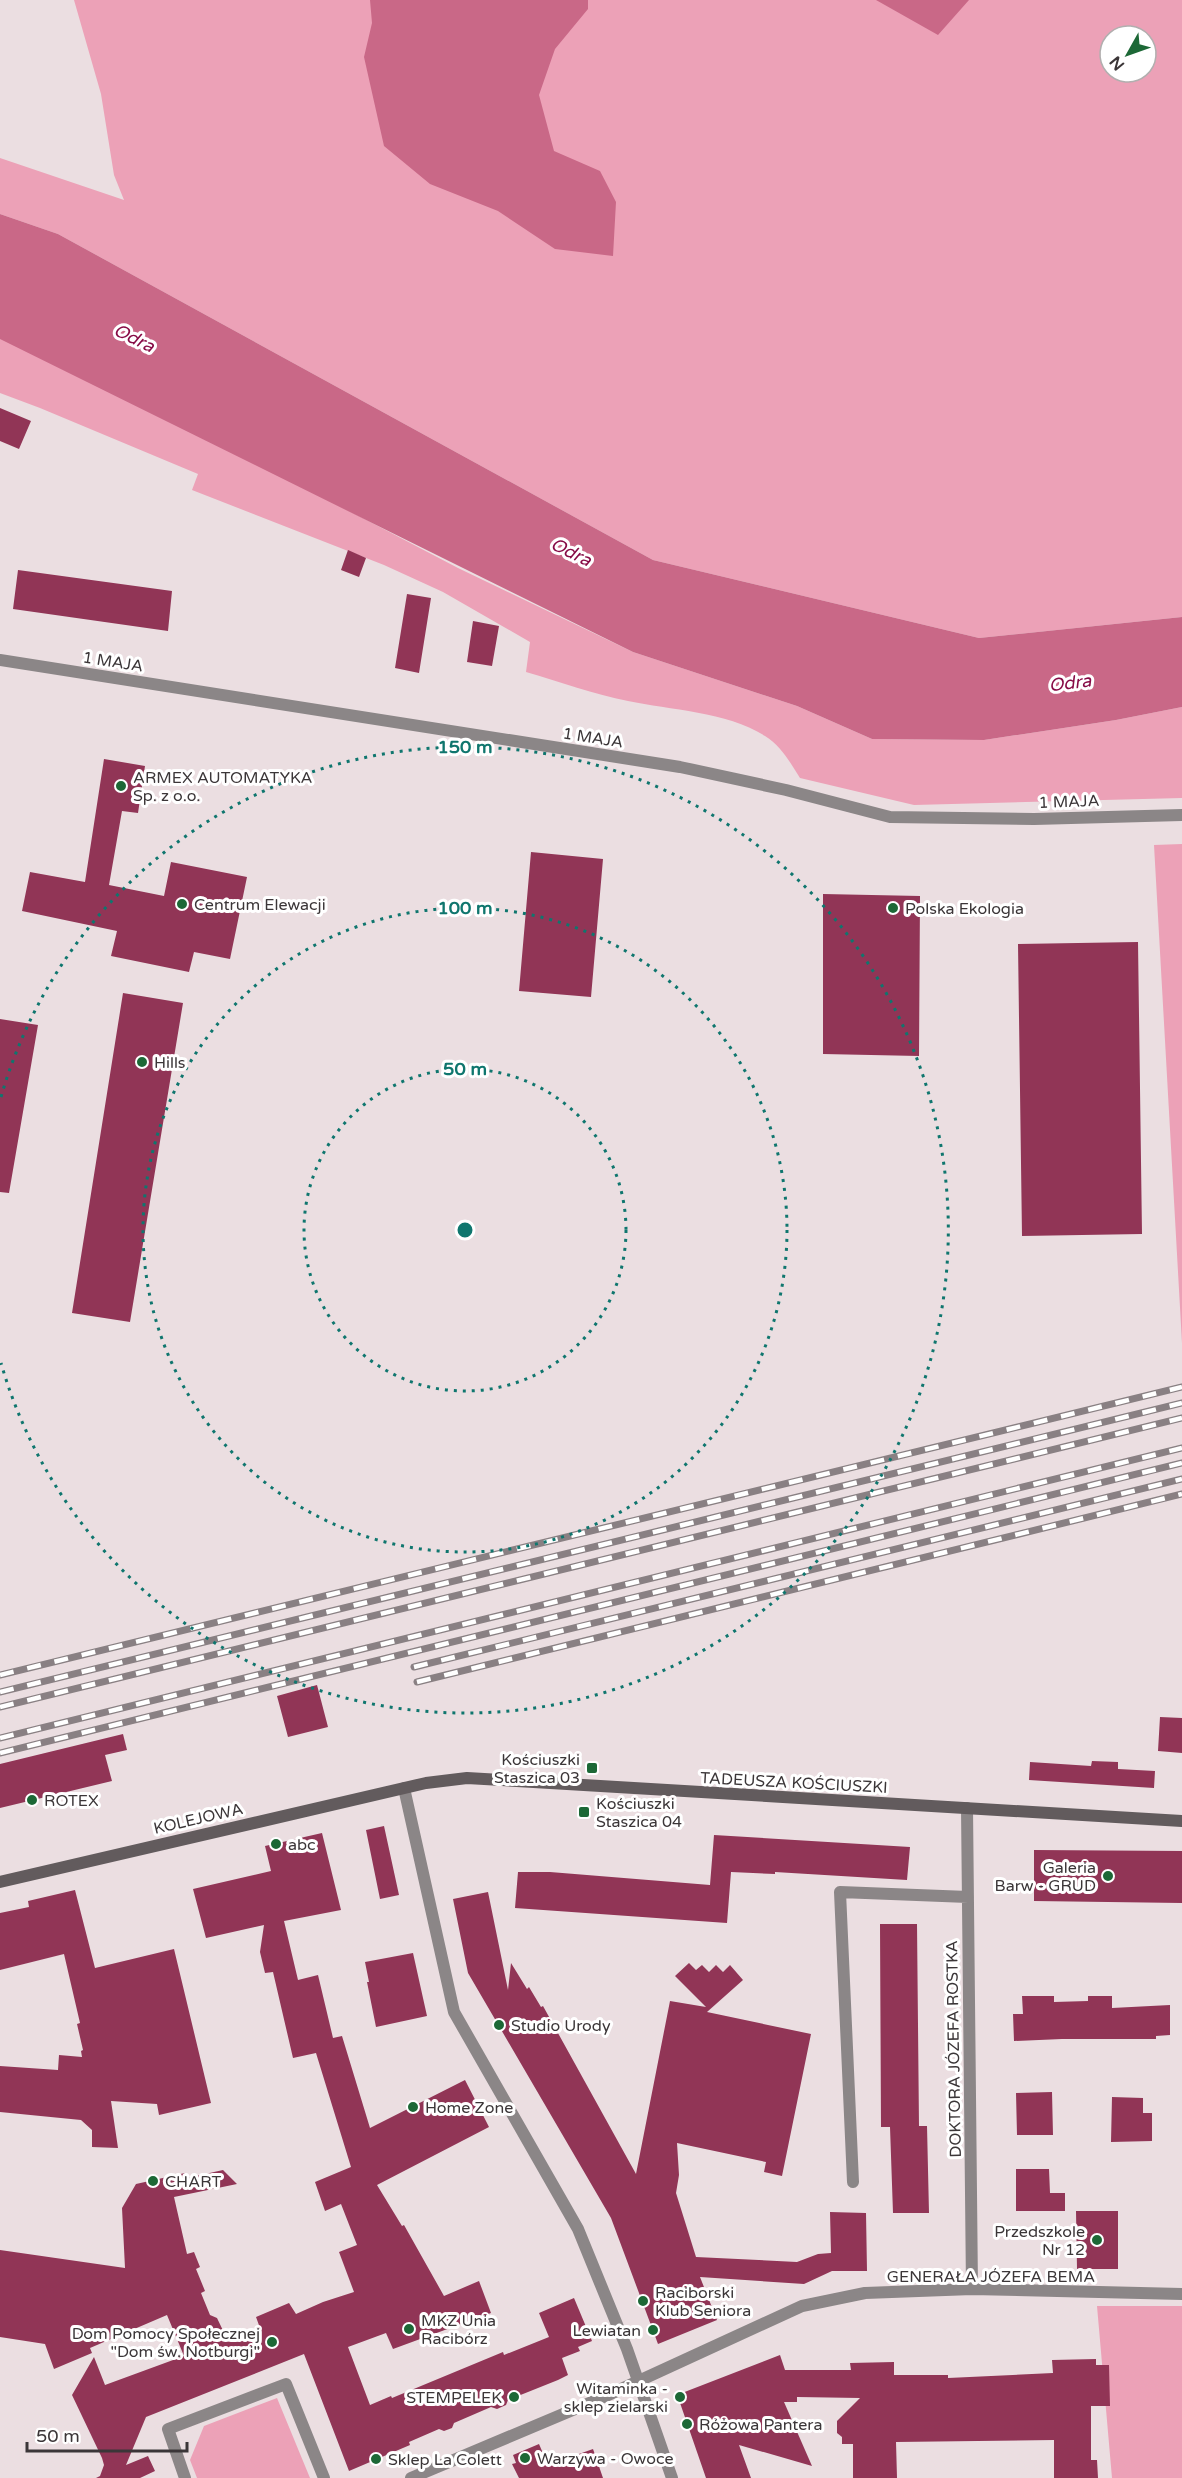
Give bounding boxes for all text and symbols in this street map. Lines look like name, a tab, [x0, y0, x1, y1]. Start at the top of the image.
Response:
north arrow	[1098, 24, 1158, 84]
text: N	[1105, 52, 1129, 74]
water label: Odra	[110, 319, 159, 358]
water label: Odra	[547, 533, 596, 572]
street label: 1 MAJA	[81, 647, 145, 677]
water label: Odra	[1047, 669, 1093, 697]
street label: 1 MAJA	[561, 723, 625, 753]
text: 150 m	[437, 736, 493, 758]
place label: ARMEX AUTOMATYKA Sp. z o.o.	[133, 768, 312, 806]
marker: ARMEX AUTOMATYKA Sp. z o.o.	[114, 779, 128, 793]
street label: 1 MAJA	[1038, 791, 1100, 813]
place label: Centrum Elewacji	[194, 895, 326, 915]
marker: Centrum Elewacji	[175, 897, 189, 911]
text: 100 m	[437, 897, 493, 919]
place label: Polska Ekologia	[905, 899, 1024, 919]
marker: Polska Ekologia	[886, 901, 900, 915]
place label: Hills	[154, 1053, 186, 1073]
marker: Hills	[135, 1055, 149, 1069]
text: 50 m	[443, 1058, 487, 1080]
centre of rings	[455, 1220, 475, 1240]
place label: Kościuszki Staszica 03	[494, 1750, 580, 1788]
marker: Kościuszki Staszica 03	[585, 1761, 599, 1775]
street label: TADEUSZA KOŚCIUSZKI	[700, 1768, 888, 1798]
place label: ROTEX	[44, 1791, 99, 1811]
marker: ROTEX	[25, 1793, 39, 1807]
place label: Kościuszki Staszica 04	[596, 1794, 682, 1832]
street label: KOLEJOWA	[152, 1799, 245, 1839]
marker: Kościuszki Staszica 04	[577, 1805, 591, 1819]
place label: abc	[288, 1835, 316, 1855]
marker: abc	[269, 1837, 283, 1851]
place label: Galeria Barw - GRUD	[995, 1858, 1096, 1896]
marker: Galeria Barw - GRUD	[1101, 1869, 1115, 1883]
street label: DOKTORA JÓZEFA ROSTKA	[942, 1940, 966, 2158]
place label: Studio Urody	[511, 2016, 611, 2036]
marker: Studio Urody	[492, 2018, 506, 2032]
place label: Home Zone	[425, 2098, 513, 2118]
marker: Home Zone	[406, 2100, 420, 2114]
place label: CHART	[165, 2172, 222, 2192]
marker: CHART	[146, 2174, 160, 2188]
place label: Przedszkole Nr 12	[994, 2222, 1085, 2260]
marker: Przedszkole Nr 12	[1090, 2233, 1104, 2247]
street label: GENERAŁA JÓZEFA BEMA	[887, 2267, 1095, 2287]
place label: Raciborski Klub Seniora	[655, 2283, 751, 2321]
marker: Raciborski Klub Seniora	[636, 2294, 650, 2308]
place label: MKZ Unia Racibórz	[421, 2311, 496, 2349]
place label: Lewiatan	[573, 2321, 641, 2341]
marker: MKZ Unia Racibórz	[402, 2322, 416, 2336]
marker: Lewiatan	[646, 2323, 660, 2337]
place label: Dom Pomocy Społecznej "Dom św. Notburgi"	[72, 2324, 260, 2362]
marker: Dom Pomocy Społecznej "Dom św. Notburgi"	[265, 2335, 279, 2349]
place label: Witaminka - sklep zielarski	[564, 2379, 668, 2417]
place label: STEMPELEK	[406, 2388, 502, 2408]
marker: STEMPELEK	[507, 2390, 521, 2404]
marker: Witaminka - sklep zielarski	[673, 2390, 687, 2404]
scale bar	[27, 2415, 188, 2453]
place label: Różowa Pantera	[699, 2415, 823, 2435]
marker: Różowa Pantera	[680, 2417, 694, 2431]
text: 50 m	[36, 2425, 80, 2447]
place label: Warzywa - Owoce	[537, 2449, 673, 2469]
place label: Sklep La Colett	[388, 2450, 502, 2470]
marker: Warzywa - Owoce	[518, 2451, 532, 2465]
marker: Sklep La Colett	[369, 2452, 383, 2466]

